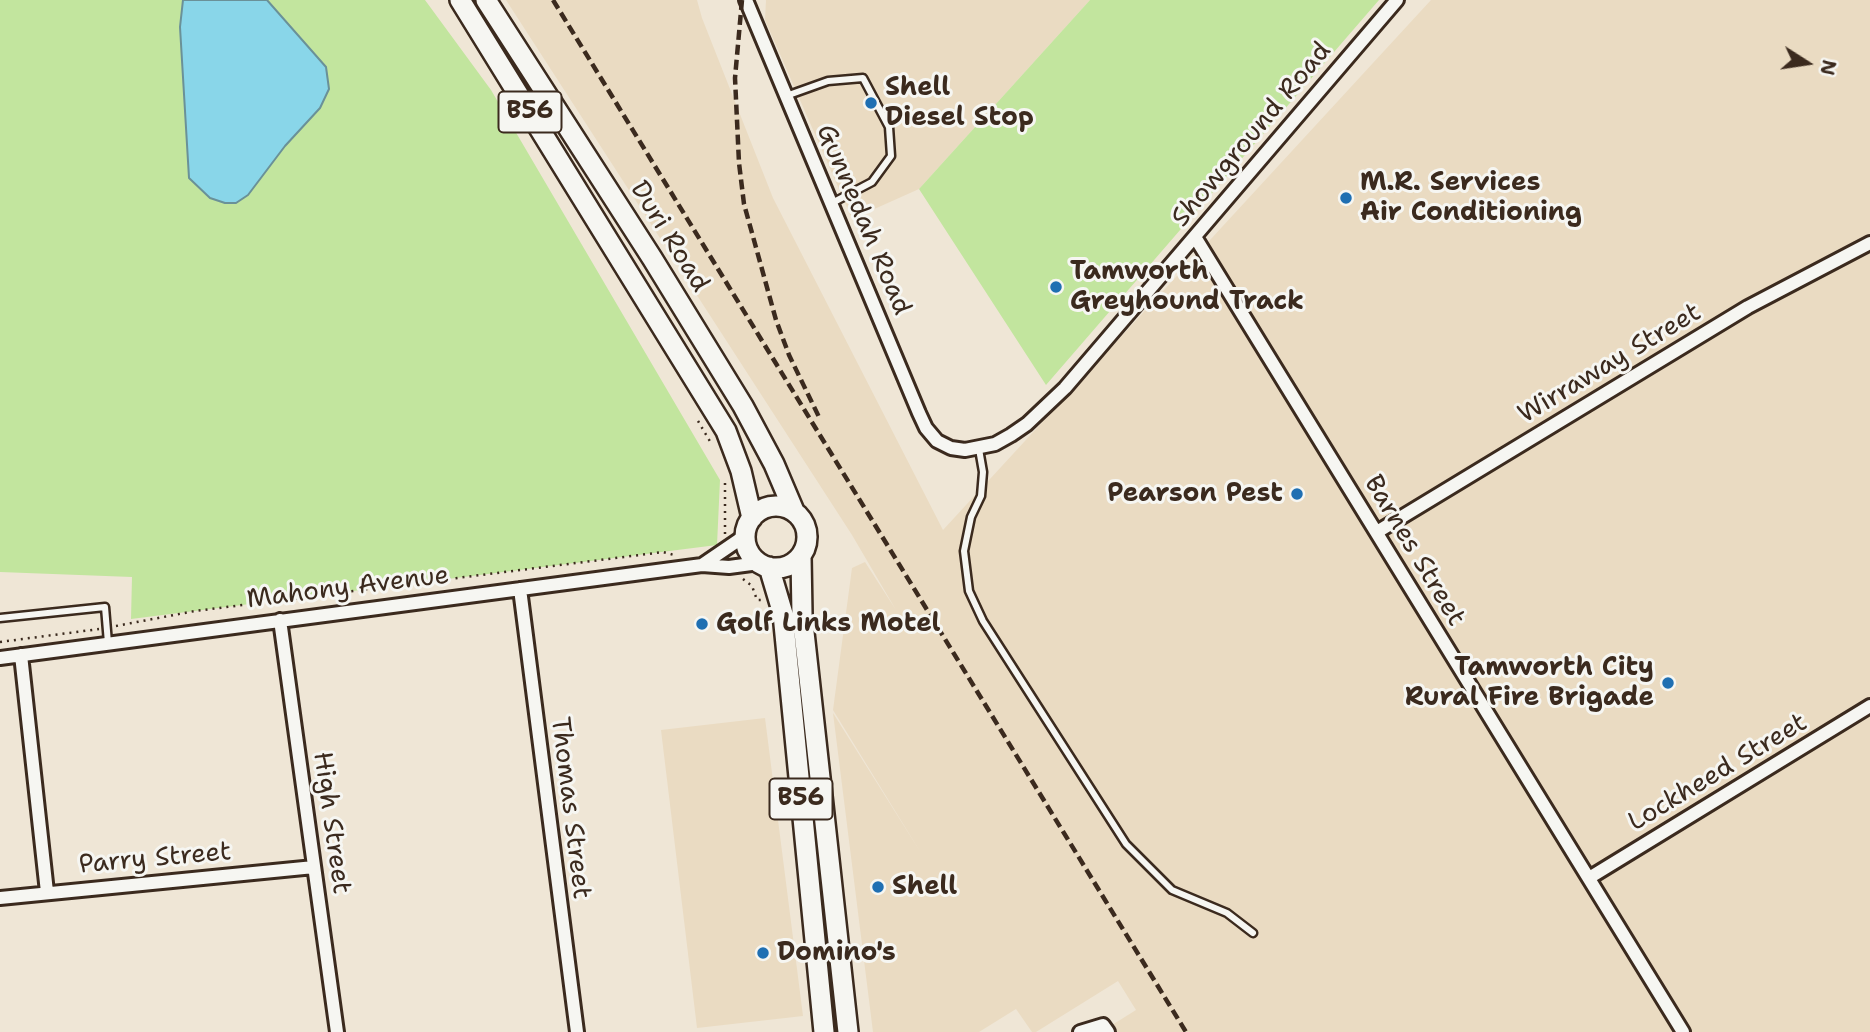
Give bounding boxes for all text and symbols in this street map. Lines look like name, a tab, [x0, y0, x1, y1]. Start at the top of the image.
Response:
north arrow	[1772, 28, 1842, 98]
street label: Showground Road	[1166, 36, 1338, 234]
text: N	[1814, 58, 1842, 77]
place label: Shell Diesel Stop	[885, 72, 1034, 134]
road number: B56	[498, 92, 562, 132]
marker: Shell Diesel Stop	[863, 95, 879, 111]
street label: Gunnedah Road	[809, 120, 917, 320]
place label: M.R. Services Air Conditioning	[1360, 167, 1582, 228]
street label: Duri Road	[623, 176, 715, 298]
marker: M.R. Services Air Conditioning	[1338, 190, 1354, 206]
place label: Tamworth Greyhound Track	[1070, 256, 1304, 318]
marker: Tamworth Greyhound Track	[1048, 279, 1064, 295]
street label: Wirraway Street	[1513, 297, 1707, 431]
street label: Barnes Street	[1357, 470, 1471, 632]
place label: Pearson Pest	[1107, 478, 1283, 510]
marker: Pearson Pest	[1289, 486, 1305, 502]
street label: Mahony Avenue	[245, 560, 451, 616]
place label: Golf Links Motel	[716, 608, 941, 640]
marker: Golf Links Motel	[694, 616, 710, 632]
place label: Tamworth City Rural Fire Brigade	[1405, 652, 1654, 714]
marker: Tamworth City Rural Fire Brigade	[1660, 675, 1676, 691]
street label: Lockheed Street	[1623, 707, 1813, 839]
street label: Thomas Street	[543, 715, 597, 901]
street label: High Street	[306, 750, 356, 896]
road number: B56	[770, 778, 832, 820]
street label: Parry Street	[77, 837, 233, 881]
place label: Shell	[892, 871, 957, 903]
marker: Shell	[870, 879, 886, 895]
place label: Domino's	[777, 937, 896, 969]
marker: Domino's	[755, 945, 771, 961]

